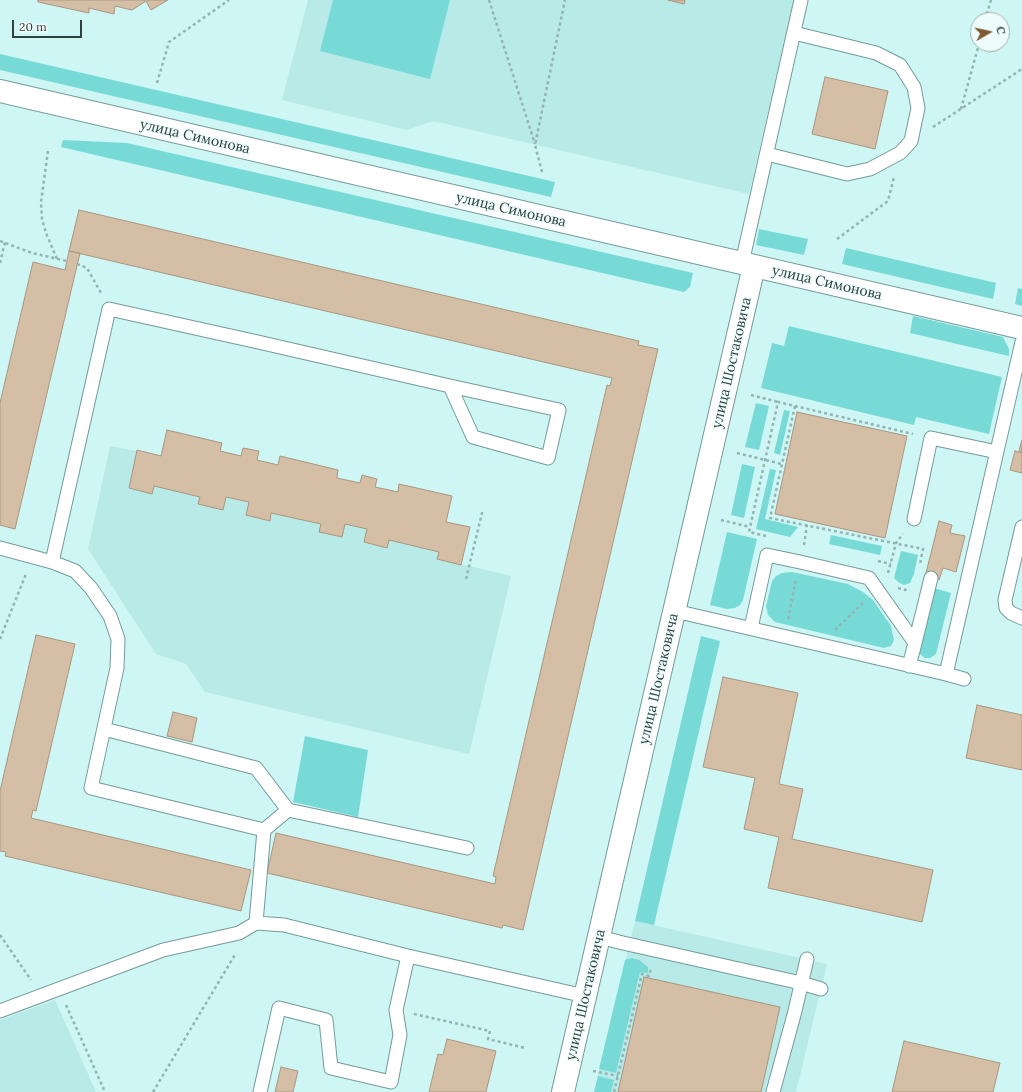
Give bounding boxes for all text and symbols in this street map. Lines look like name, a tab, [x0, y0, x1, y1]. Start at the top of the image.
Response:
scale bar	[14, 12, 84, 38]
north arrow	[970, 12, 1010, 52]
text: 20 m	[19, 19, 47, 34]
text: С	[993, 25, 1008, 35]
street label: улица Симонова	[138, 116, 252, 158]
street label: улица Симонова	[454, 189, 568, 231]
street label: улица Симонова	[770, 262, 884, 304]
street label: улица Шостаковича	[709, 296, 755, 430]
street label: улица Шостаковича	[636, 612, 682, 746]
street label: улица Шостаковича	[563, 928, 609, 1062]

